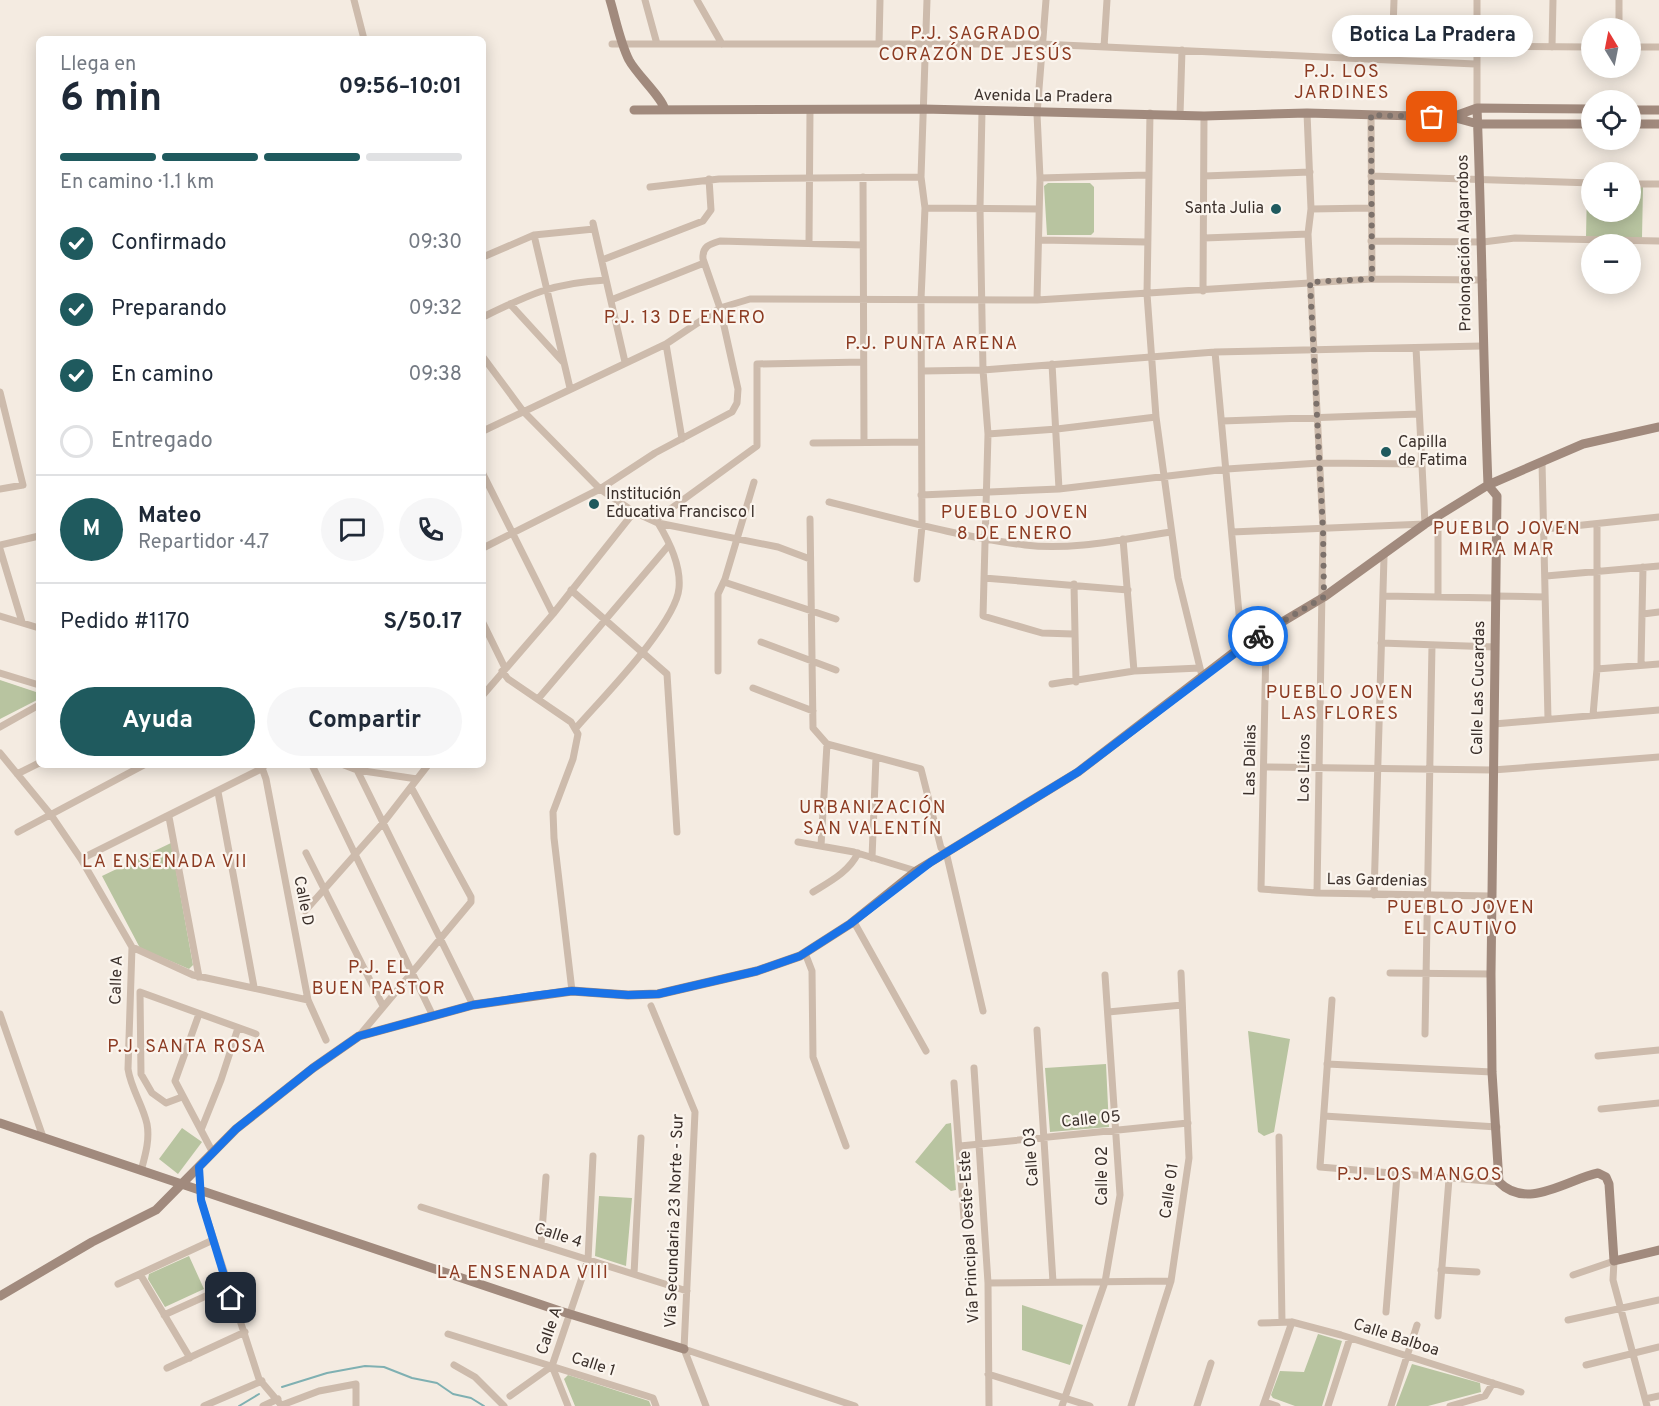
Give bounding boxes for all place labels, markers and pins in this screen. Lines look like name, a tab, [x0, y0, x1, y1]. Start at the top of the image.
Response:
callout: Botica La Pradera	[1332, 15, 1532, 57]
pin	[1406, 91, 1457, 142]
place label: Santa Julia	[1185, 199, 1264, 219]
marker: Santa Julia	[1269, 202, 1283, 216]
place label: Capilla de Fatima	[1398, 433, 1467, 471]
marker: Capilla de Fatima	[1379, 445, 1393, 459]
place label: Institución Educativa Francisco I	[606, 485, 755, 523]
marker: Institución Educativa Francisco I	[587, 497, 601, 511]
pin	[205, 1272, 256, 1323]

